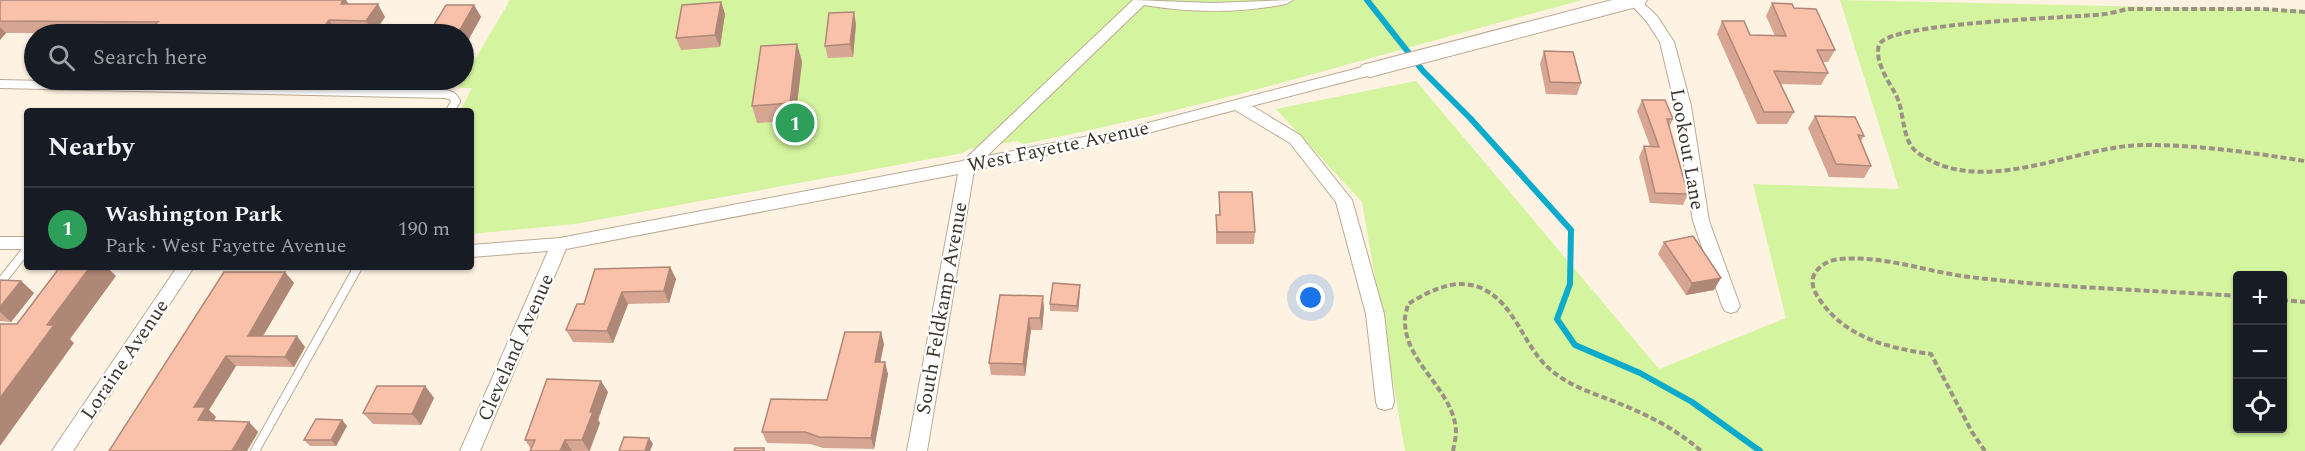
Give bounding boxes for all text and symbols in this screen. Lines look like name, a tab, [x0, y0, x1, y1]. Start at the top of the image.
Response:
search box	[24, 24, 474, 90]
icon: search	[45, 41, 78, 74]
text: Search here	[93, 41, 207, 74]
street label: Lookout Lane	[1662, 86, 1712, 212]
pin: 1	[776, 100, 814, 146]
street label: West Fayette Avenue	[965, 113, 1152, 181]
text: Nearby	[48, 127, 134, 167]
text: Washington Park	[105, 198, 283, 231]
street label: South Feldkamp Avenue	[909, 200, 975, 417]
text: 1	[62, 214, 73, 244]
text: 190 m	[398, 214, 450, 244]
text: Park · West Fayette Avenue	[105, 231, 346, 261]
street label: Cleveland Avenue	[470, 269, 562, 426]
map controls	[2233, 271, 2287, 433]
button: +	[2233, 271, 2287, 325]
your location	[1296, 283, 1325, 312]
street label: Loraine Avenue	[73, 293, 176, 426]
button: −	[2233, 325, 2287, 379]
button: locate	[2233, 379, 2287, 433]

